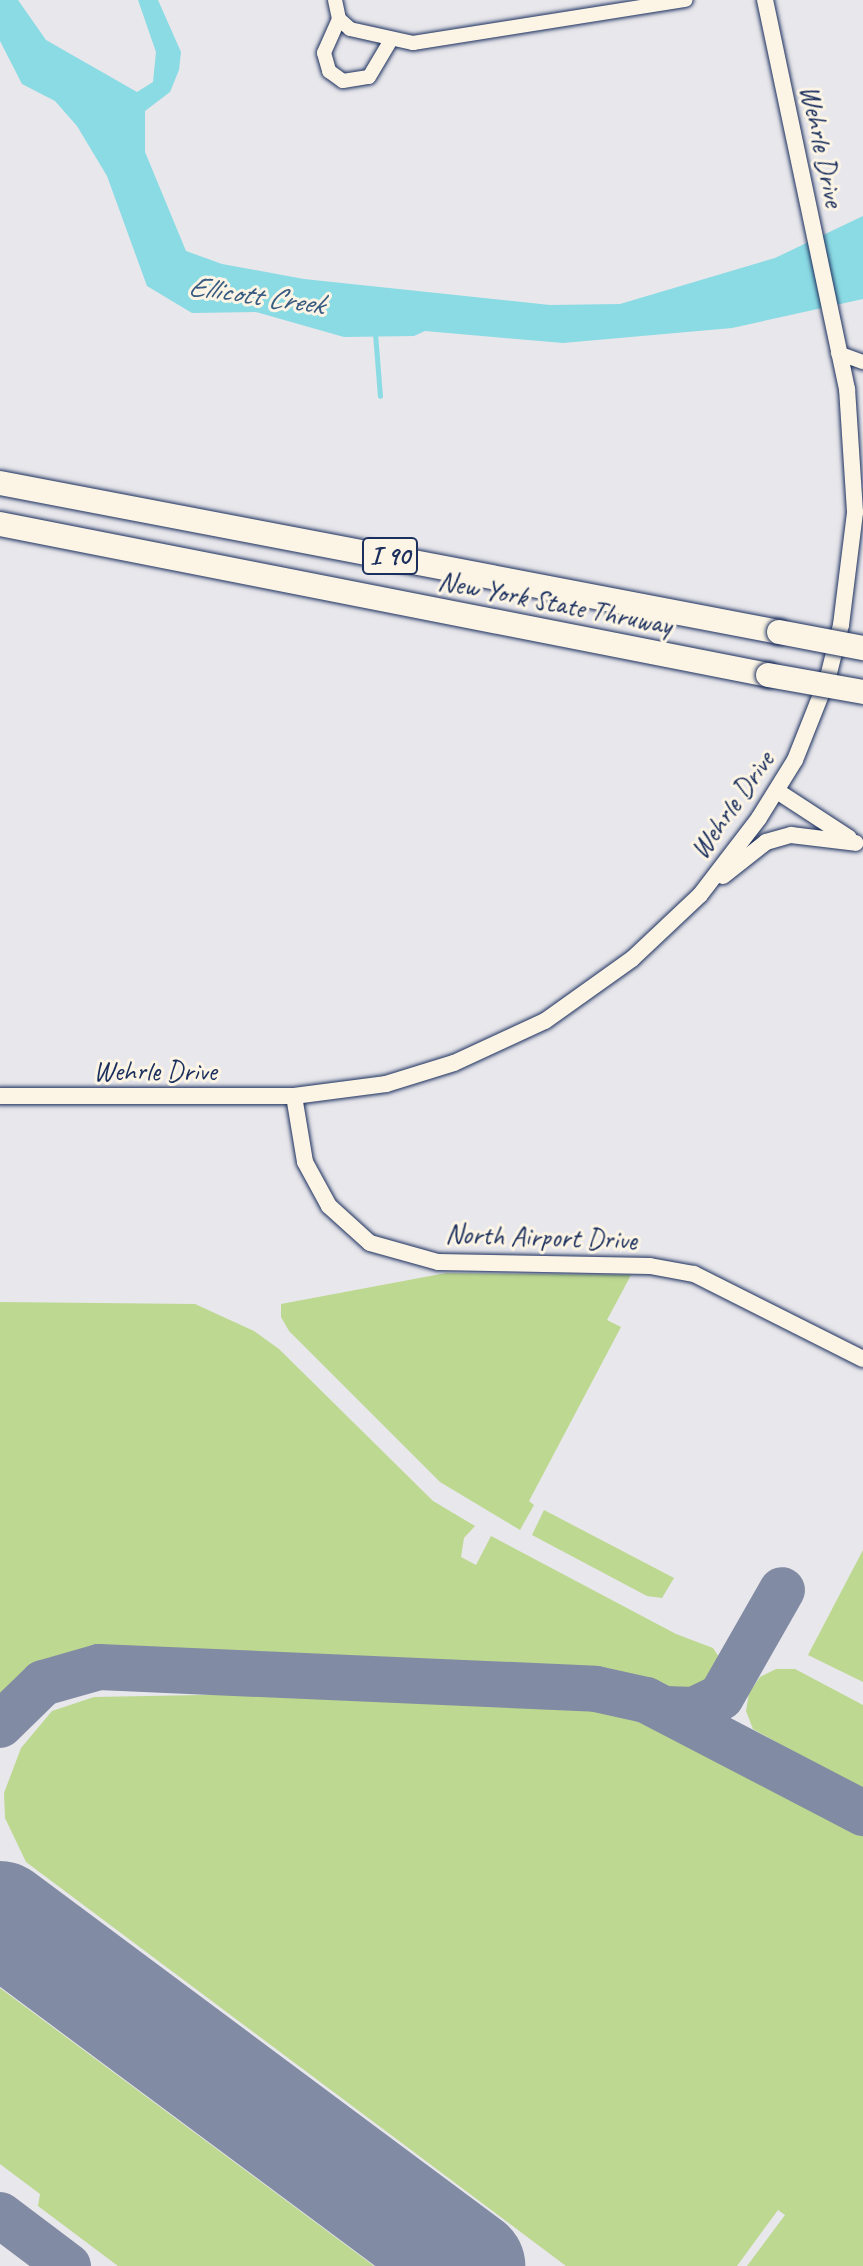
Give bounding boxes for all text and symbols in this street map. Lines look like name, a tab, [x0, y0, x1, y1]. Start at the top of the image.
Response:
street label: Wehrle Drive	[793, 82, 851, 210]
water label: Ellicott Creek	[186, 268, 326, 322]
road number: I 90	[360, 534, 420, 578]
street label: New York State Thruway	[434, 564, 676, 642]
street label: Wehrle Drive	[683, 745, 781, 865]
street label: Wehrle Drive	[93, 1054, 217, 1088]
street label: North Airport Drive	[445, 1217, 637, 1257]

